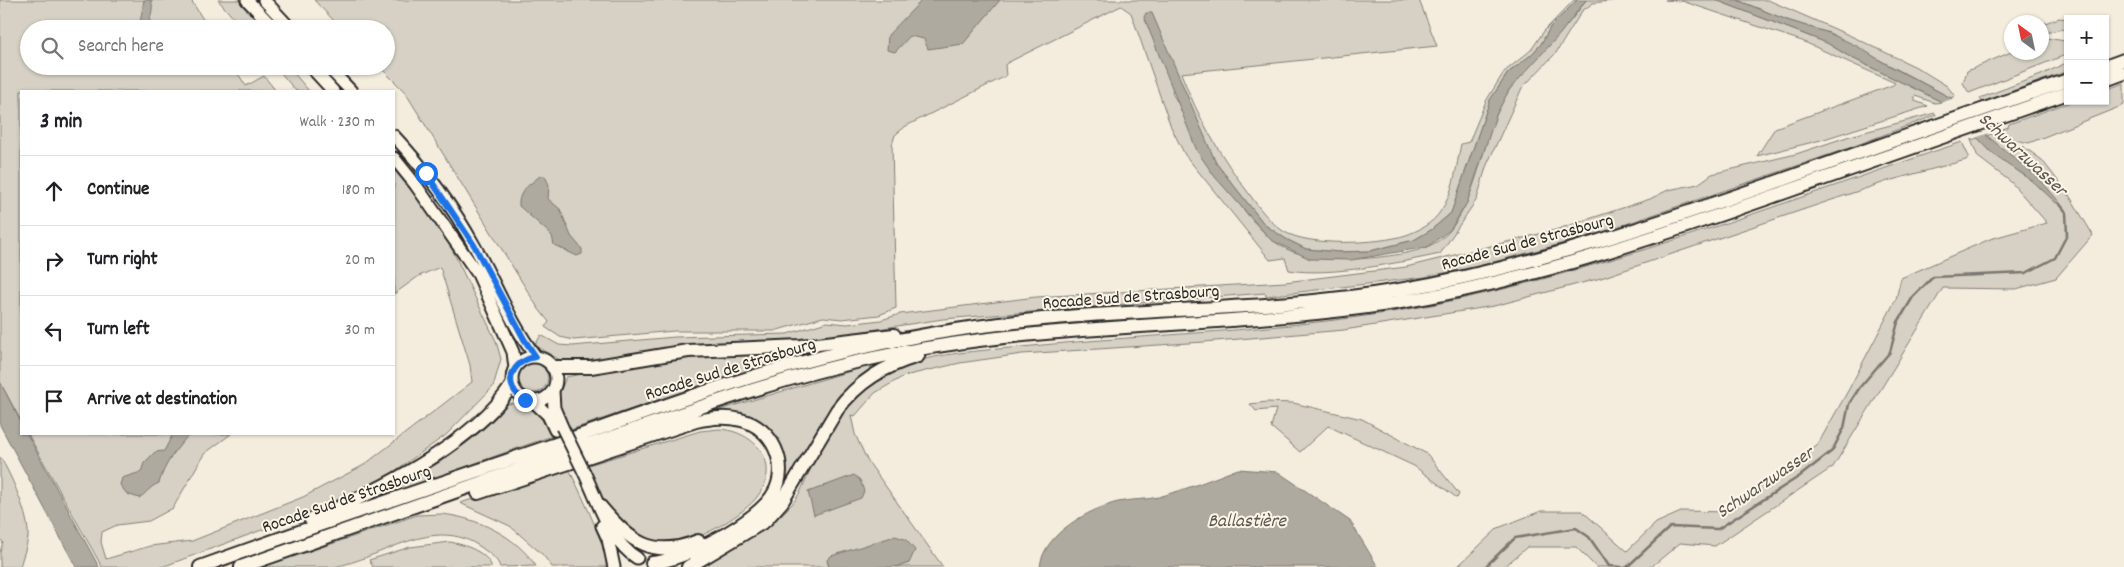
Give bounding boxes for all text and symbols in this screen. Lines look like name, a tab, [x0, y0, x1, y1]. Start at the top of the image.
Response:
north arrow	[2004, 15, 2049, 60]
map controls	[2064, 15, 2109, 105]
button: +	[2064, 15, 2109, 60]
search box	[20, 20, 395, 75]
icon: search	[38, 34, 66, 62]
text: Search here	[78, 34, 164, 61]
button: −	[2064, 60, 2109, 105]
water label: Schwarzwasser	[1971, 107, 2073, 205]
text: 3 min	[40, 108, 82, 138]
text: Walk · 230 m	[299, 111, 375, 134]
route start	[415, 162, 438, 185]
icon: ahead	[40, 177, 68, 205]
text: Continue	[87, 177, 149, 204]
text: 180 m	[342, 179, 375, 202]
street label: Rocade Sud de Strasbourg	[1439, 208, 1617, 278]
icon: right	[40, 247, 68, 275]
text: Turn right	[87, 247, 158, 274]
text: 20 m	[345, 249, 375, 272]
street label: Rocade Sud de Strasbourg	[1042, 280, 1220, 317]
icon: left	[40, 317, 68, 345]
text: Turn left	[87, 317, 150, 344]
text: 30 m	[345, 319, 375, 342]
street label: Rocade Sud de Strasbourg	[642, 333, 819, 408]
icon: arrive	[40, 387, 68, 415]
text: Arrive at destination	[87, 387, 237, 414]
route end	[514, 389, 537, 412]
water label: Schwarzwasser	[1712, 440, 1822, 527]
street label: Rocade Sud de Strasbourg	[259, 460, 435, 541]
water label: Ballastière	[1208, 509, 1288, 536]

